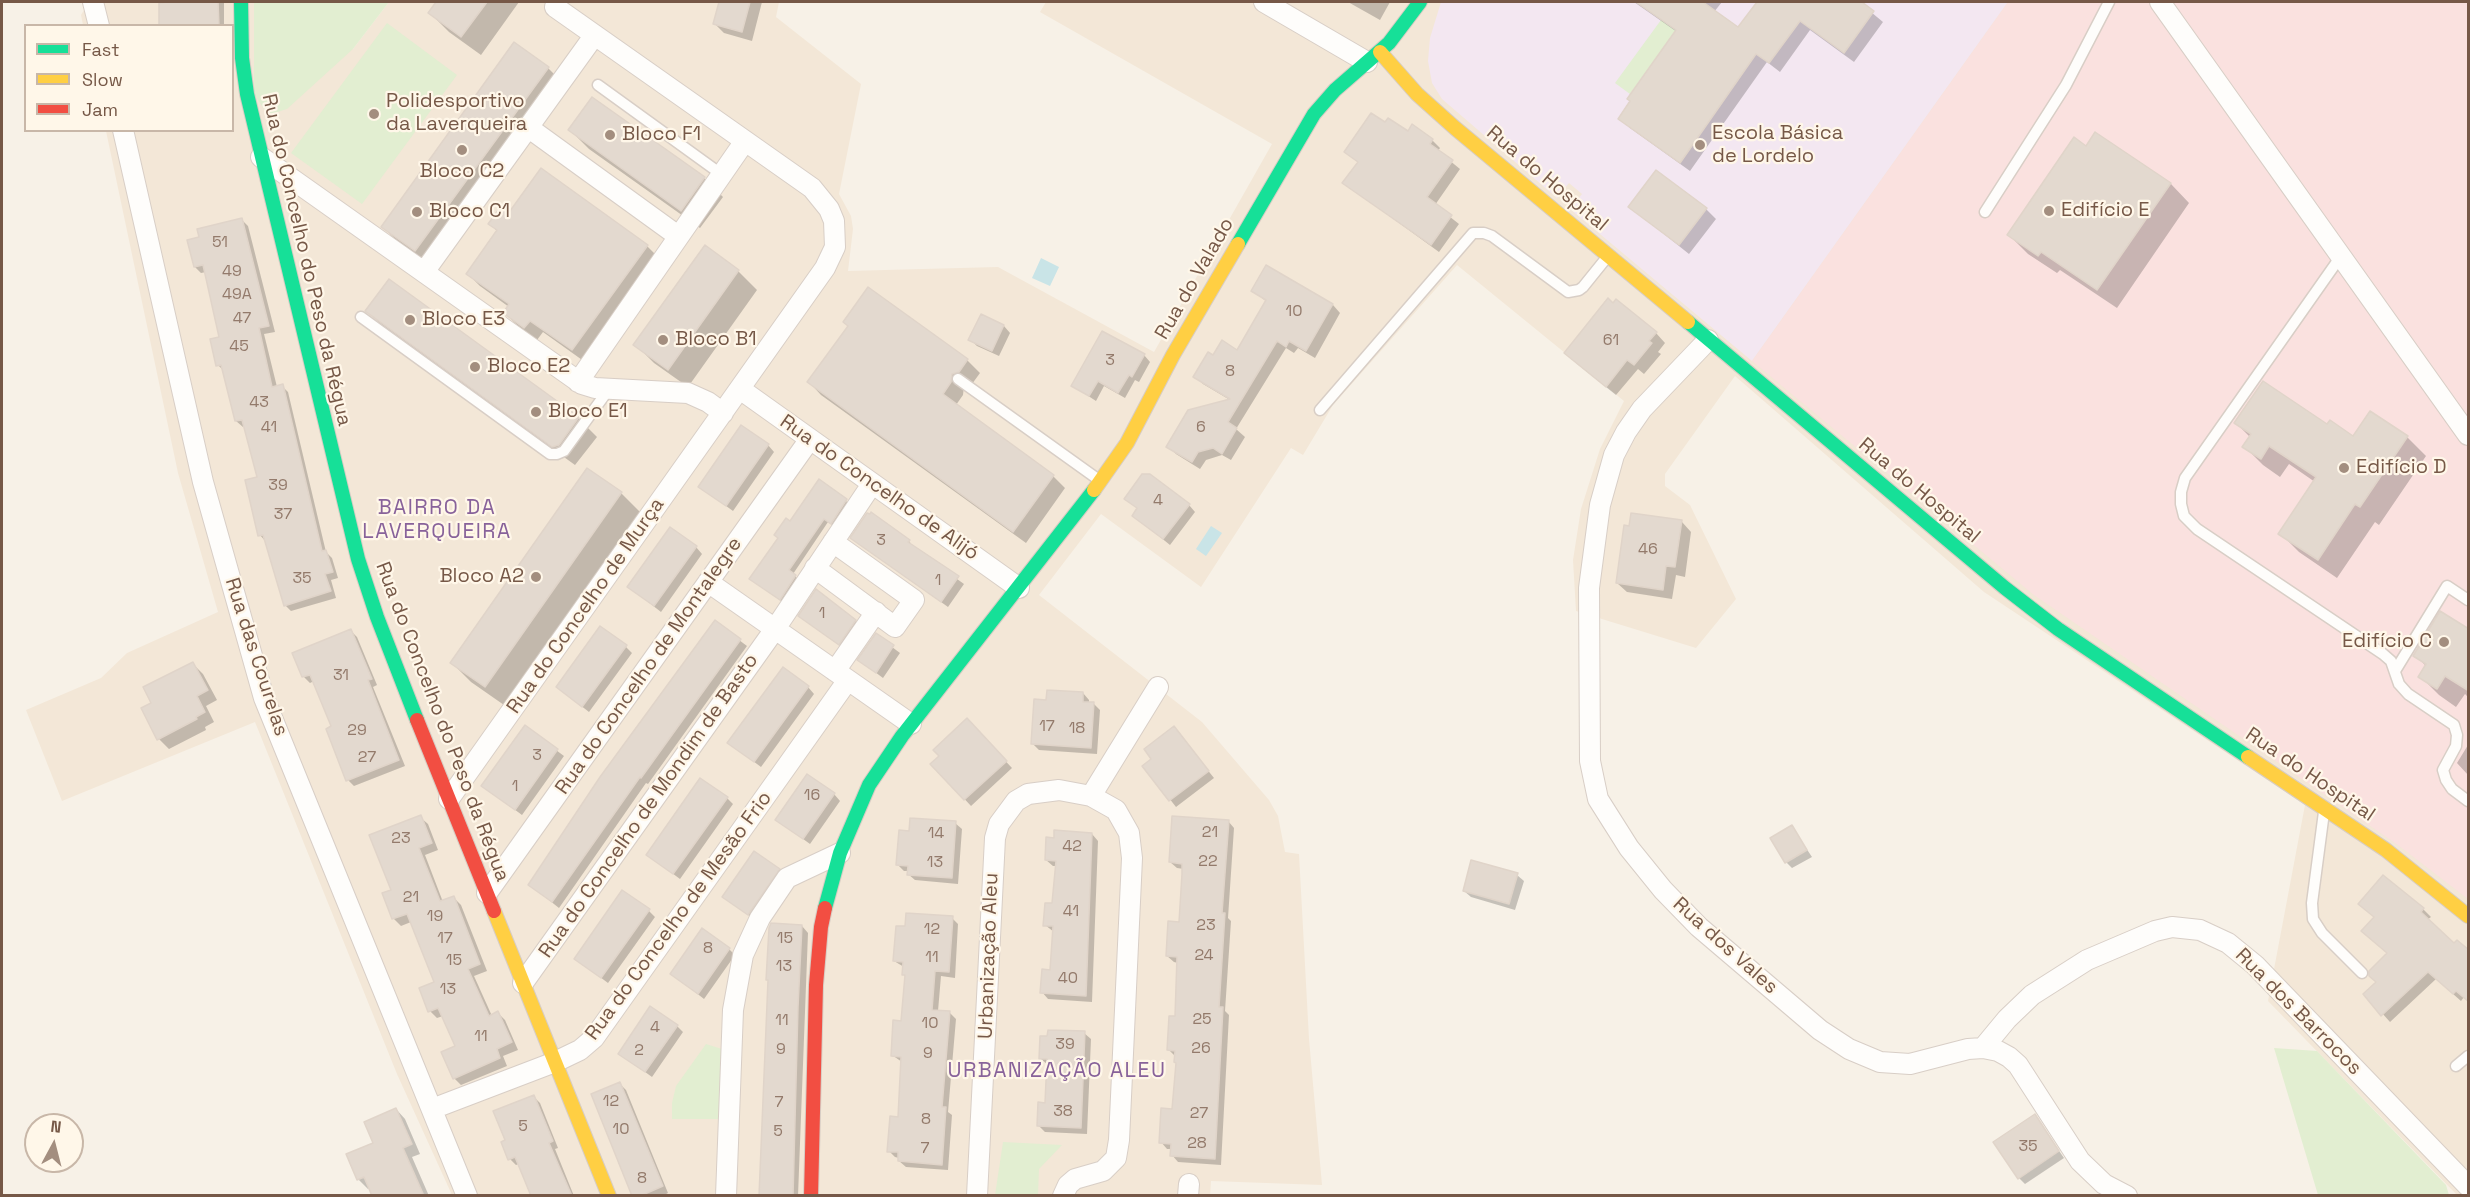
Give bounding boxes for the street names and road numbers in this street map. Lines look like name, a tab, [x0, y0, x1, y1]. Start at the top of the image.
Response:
street label: Rua do Concelho do Peso da Régua	[256, 92, 356, 428]
street label: Rua do Hospital	[1481, 121, 1613, 237]
street label: Rua do Valado	[1151, 214, 1239, 344]
street label: Rua do Concelho de Alijó	[775, 410, 983, 566]
street label: Rua do Hospital	[1853, 433, 1985, 549]
street label: Rua do Concelho de Murça	[502, 494, 670, 718]
street label: Rua do Concelho de Montalegre	[551, 533, 747, 799]
street label: Rua do Concelho do Peso da Régua	[370, 559, 514, 885]
street label: Rua das Courelas	[219, 575, 293, 739]
street label: Rua do Concelho de Mondim de Basto	[534, 649, 764, 963]
street label: Rua do Hospital	[2241, 723, 2379, 827]
street label: Rua do Concelho de Mesão Frio	[581, 787, 777, 1045]
street label: Urbanização Aleu	[974, 873, 1004, 1039]
street label: Rua dos Vales	[1668, 893, 1782, 999]
street label: Rua dos Barrocos	[2230, 944, 2366, 1080]

